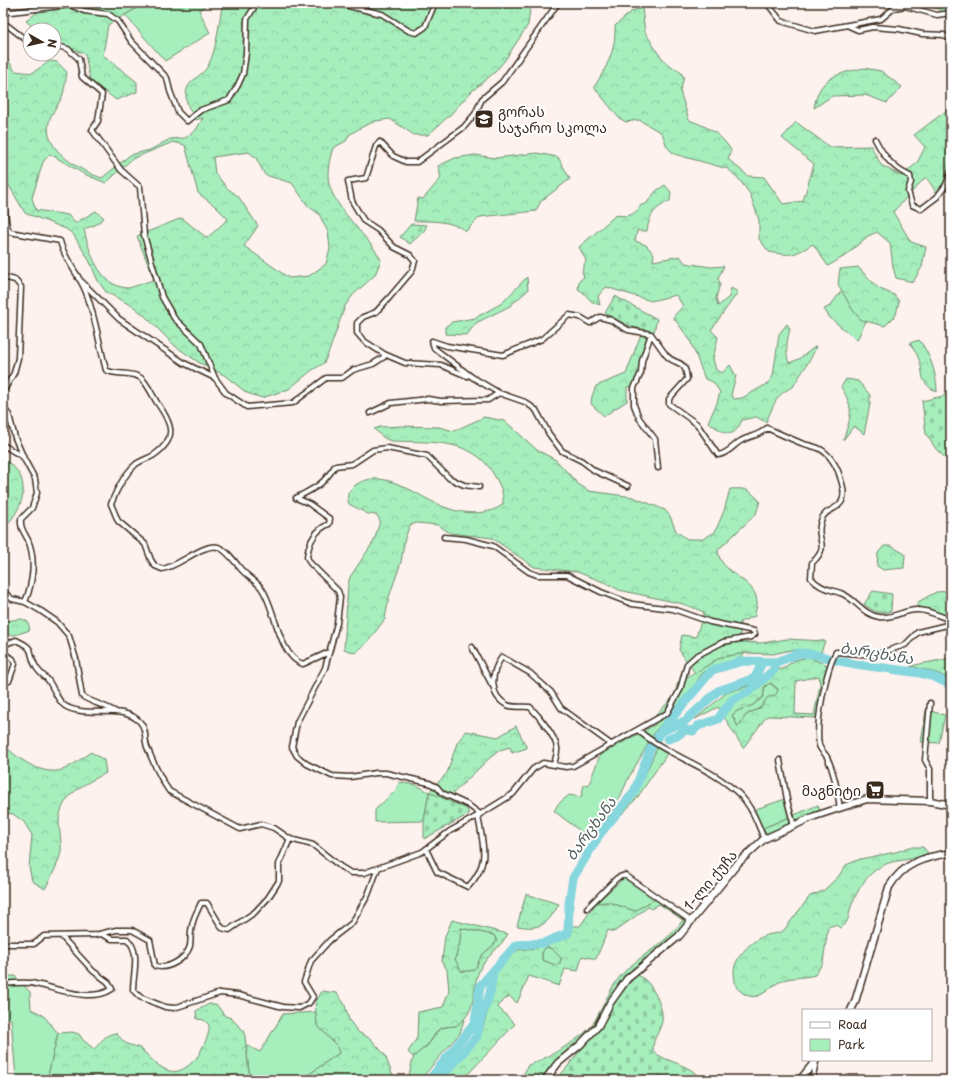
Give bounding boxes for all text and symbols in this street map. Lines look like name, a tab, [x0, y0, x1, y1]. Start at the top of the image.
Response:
north arrow	[22, 22, 62, 62]
text: N	[43, 38, 61, 49]
place label: გორას საჯარო სკოლა	[498, 101, 607, 138]
school or university icon: გორას საჯარო სკოლა	[473, 108, 495, 130]
water label: ბარცხანა	[839, 635, 916, 669]
supermarket icon: მაგნიტი	[864, 779, 886, 801]
place label: მაგნიტი	[802, 780, 861, 801]
water label: ბარცხანა	[559, 791, 621, 865]
street label: 1-ლი ქუჩა	[678, 845, 742, 915]
legend	[802, 1009, 932, 1061]
text: Road	[838, 1015, 867, 1033]
text: Park	[838, 1035, 865, 1053]

